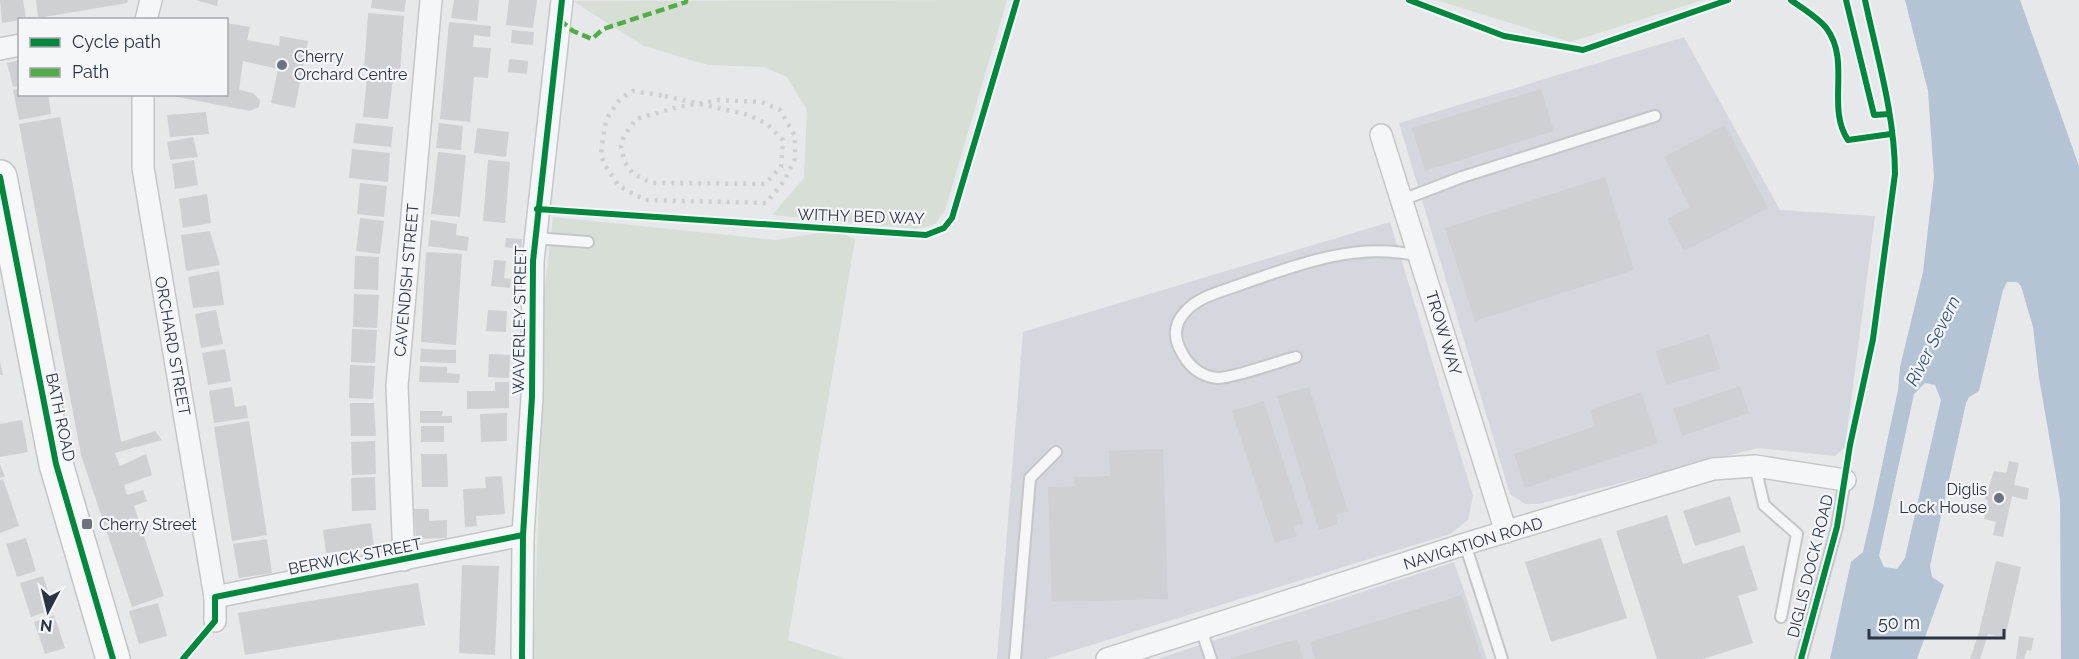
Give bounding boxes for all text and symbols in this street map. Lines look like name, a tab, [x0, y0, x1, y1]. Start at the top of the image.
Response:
legend	[18, 18, 228, 96]
text: Cycle path	[72, 31, 161, 52]
place label: Cherry Orchard Centre	[294, 47, 407, 84]
marker: Cherry Orchard Centre	[275, 58, 289, 72]
text: Path	[72, 61, 109, 82]
street label: CAVENDISH STREET	[390, 202, 423, 357]
street label: WITHY BED WAY	[797, 205, 926, 228]
street label: WAVERLEY STREET	[509, 245, 530, 395]
street label: ORCHARD STREET	[151, 275, 194, 417]
street label: TROW WAY	[1422, 289, 1466, 378]
water label: River Severn	[1901, 292, 1964, 389]
street label: BATH ROAD	[42, 371, 79, 463]
place label: Diglis Lock House	[1899, 480, 1987, 517]
marker: Diglis Lock House	[1992, 491, 2006, 505]
street label: DIGLIS DOCK ROAD	[1784, 493, 1837, 640]
street label: NAVIGATION ROAD	[1401, 513, 1545, 574]
place label: Cherry Street	[99, 515, 197, 534]
marker: Cherry Street	[80, 517, 94, 531]
street label: BERWICK STREET	[287, 534, 424, 579]
north arrow	[18, 581, 78, 641]
scale bar	[1869, 602, 2004, 640]
text: 50 m	[1878, 612, 1920, 633]
text: N	[39, 615, 53, 636]

